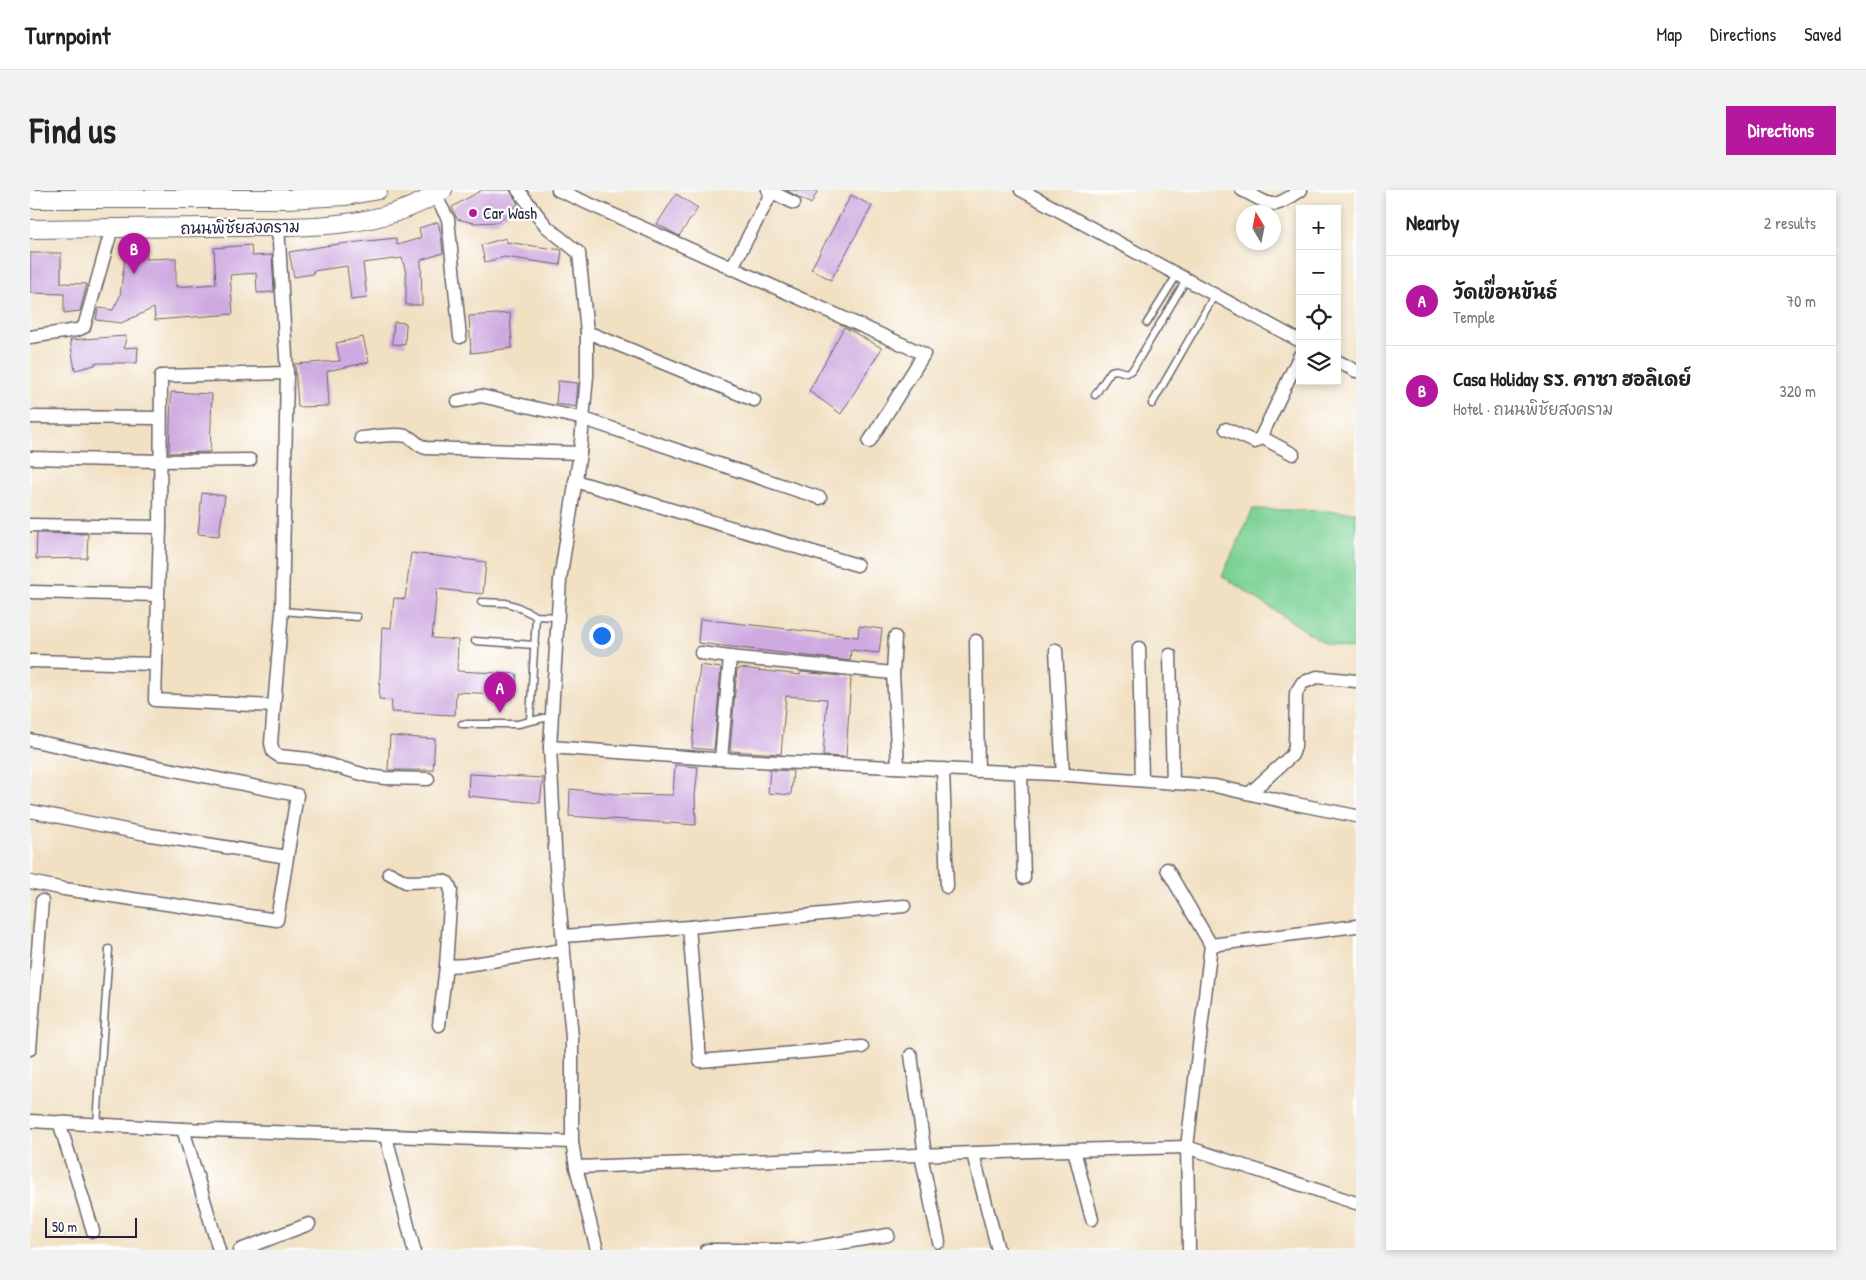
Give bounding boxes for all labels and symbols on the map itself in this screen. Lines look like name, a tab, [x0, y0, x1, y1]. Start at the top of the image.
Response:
place label: Car Wash	[483, 202, 537, 224]
north arrow	[1236, 205, 1281, 250]
marker: Car Wash	[467, 207, 479, 219]
street label: ถนนพิชัยสงคราม	[180, 215, 300, 239]
pin: B	[118, 233, 150, 274]
your location	[589, 623, 615, 649]
pin: A	[484, 672, 516, 713]
scale bar	[45, 1215, 138, 1238]

